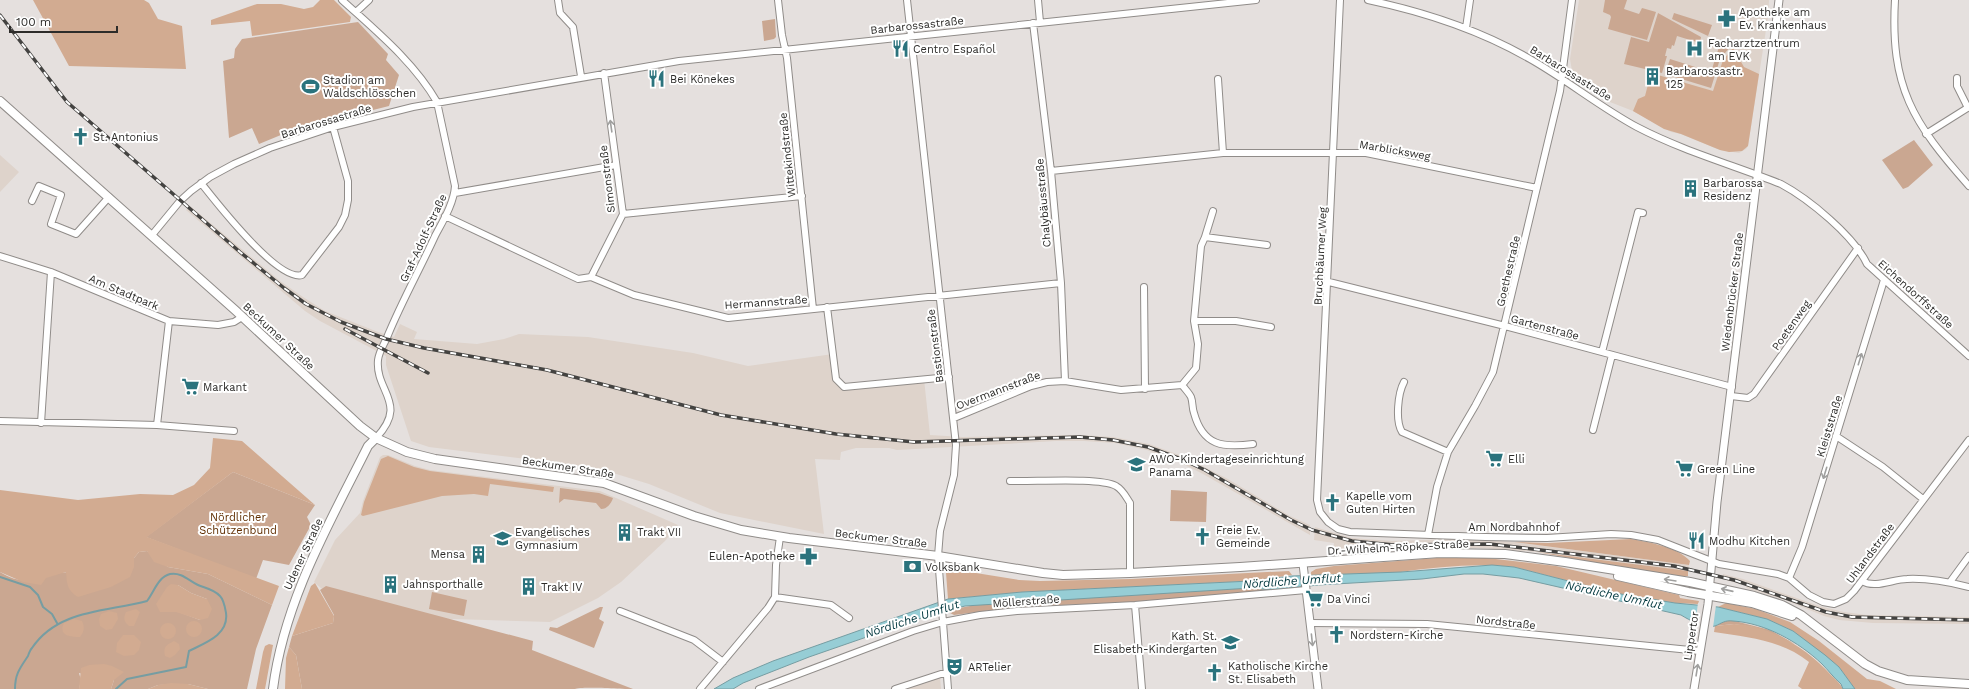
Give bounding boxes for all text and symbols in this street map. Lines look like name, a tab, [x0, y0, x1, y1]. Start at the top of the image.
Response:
place label: Apotheke am Ev. Krankenhaus	[1739, 6, 1827, 32]
scale bar	[10, 8, 117, 34]
pharmacy icon: Apotheke am Ev. Krankenhaus	[1716, 8, 1736, 28]
street label: Barbarossastraße	[870, 14, 964, 37]
text: 100 m	[16, 15, 51, 29]
place label: Facharztzentrum am EVK	[1708, 37, 1800, 63]
restaurant icon: Centro Español	[890, 39, 910, 59]
hospital icon: Facharztzentrum am EVK	[1685, 39, 1705, 59]
place label: Centro Español	[913, 43, 996, 56]
street label: Barbarossastraße	[1527, 43, 1614, 104]
place label: Barbarossastr. 125	[1666, 65, 1743, 91]
building icon: Barbarossastr. 125	[1643, 67, 1663, 87]
restaurant icon: Bei Könekes	[647, 69, 667, 89]
place label: Bei Könekes	[670, 73, 735, 86]
place label: Stadion am Waldschlösschen	[323, 74, 416, 100]
sports icon: Stadion am Waldschlösschen	[300, 76, 320, 96]
street label: Barbarossastraße	[279, 102, 373, 141]
street label: Wittekindstraße	[777, 112, 798, 198]
one-way arrow	[607, 120, 615, 133]
church icon: St. Antonius	[70, 127, 90, 147]
place label: St. Antonius	[93, 131, 159, 144]
street label: Marblicksweg	[1358, 138, 1432, 163]
street label: Simonstraße	[597, 144, 618, 213]
street label: Chalybäusstraße	[1033, 158, 1054, 248]
place label: Barbarossa Residenz	[1703, 177, 1763, 203]
building icon: Barbarossa Residenz	[1680, 179, 1700, 199]
street label: Graf-Adolf-Straße	[397, 192, 450, 284]
street label: Bruchbäumer Weg	[1311, 206, 1330, 305]
street label: Wiedenbrücker Straße	[1719, 232, 1746, 352]
street label: Goethestraße	[1494, 234, 1523, 308]
street label: Eichendorffstraße	[1875, 257, 1956, 332]
street label: Am Stadtpark	[87, 272, 161, 313]
street label: Hermannstraße	[724, 293, 808, 312]
street label: Poetenweg	[1769, 298, 1814, 353]
street label: Beckumer Straße	[240, 300, 317, 373]
street label: Bastionstraße	[925, 308, 946, 384]
street label: Gartenstraße	[1509, 312, 1580, 343]
one-way arrow	[1857, 353, 1864, 366]
street label: Overmannstraße	[954, 368, 1042, 413]
supermarket icon: Markant	[180, 377, 200, 397]
place label: Markant	[203, 381, 247, 394]
street label: Kleiststraße	[1814, 393, 1845, 459]
supermarket icon: Elli	[1485, 449, 1505, 469]
place label: AWO-Kindertageseinrichtung Panama	[1149, 453, 1304, 479]
place label: Elli	[1508, 453, 1525, 466]
street label: Beckumer Straße	[521, 454, 615, 481]
school or university icon: AWO-Kindertageseinrichtung Panama	[1126, 455, 1146, 475]
supermarket icon: Green Line	[1674, 459, 1694, 479]
place label: Green Line	[1697, 463, 1755, 476]
one-way arrow	[1820, 467, 1828, 479]
place label: Kapelle vom Guten Hirten	[1346, 490, 1415, 516]
church icon: Kapelle vom Guten Hirten	[1323, 492, 1343, 512]
park label: Nördlicher Schützenbund	[199, 511, 277, 537]
street label: Udener Straße	[281, 516, 326, 592]
street label: Am Nordbahnhof	[1468, 521, 1561, 534]
street label: Uhlandstraße	[1844, 521, 1897, 586]
building icon: Trakt VII	[614, 522, 634, 542]
place label: Freie Ev. Gemeinde	[1216, 524, 1270, 550]
place label: Evangelisches Gymnasium	[515, 526, 590, 552]
place label: Trakt VII	[637, 526, 681, 539]
street label: Beckumer Straße	[834, 526, 928, 551]
church icon: Freie Ev. Gemeinde	[1193, 526, 1213, 546]
school or university icon: Evangelisches Gymnasium	[492, 528, 512, 548]
restaurant icon: Modhu Kitchen	[1686, 531, 1706, 551]
place label: Modhu Kitchen	[1709, 535, 1790, 548]
street label: Dr.-Wilhelm-Röpke-Straße	[1327, 537, 1469, 558]
building icon: Mensa	[468, 544, 488, 564]
pharmacy icon: Eulen-Apotheke	[798, 546, 818, 566]
place label: Mensa	[431, 548, 465, 561]
place label: Eulen-Apotheke	[709, 550, 795, 563]
bank icon: Volksbank	[902, 557, 922, 577]
place label: Volksbank	[925, 561, 980, 574]
water label: Nördliche Umflut	[1242, 571, 1342, 591]
building icon: Jahnsporthalle	[380, 574, 400, 594]
one-way arrow	[1664, 576, 1677, 584]
building icon: Trakt IV	[518, 577, 538, 597]
place label: Jahnsporthalle	[403, 578, 483, 591]
water label: Nördliche Umflut	[1564, 578, 1664, 612]
place label: Trakt IV	[541, 581, 582, 594]
one-way arrow	[1720, 585, 1733, 593]
supermarket icon: Da Vinci	[1304, 589, 1324, 609]
street label: Möllerstraße	[992, 593, 1060, 610]
place label: Da Vinci	[1327, 593, 1370, 606]
water label: Nördliche Umflut	[863, 597, 961, 641]
street label: Lippertor	[1681, 610, 1702, 662]
street label: Nordstraße	[1475, 613, 1536, 632]
church icon: Nordstern-Kirche	[1327, 625, 1347, 645]
place label: Nordstern-Kirche	[1350, 629, 1443, 642]
place label: Kath. St. Elisabeth-Kindergarten	[1093, 630, 1217, 656]
school or university icon: Kath. St. Elisabeth-Kindergarten	[1220, 632, 1240, 652]
one-way arrow	[1308, 633, 1316, 646]
theatre icon: ARTelier	[945, 657, 965, 677]
place label: Katholische Kirche St. Elisabeth	[1228, 660, 1328, 686]
place label: ARTelier	[968, 661, 1012, 674]
church icon: Katholische Kirche St. Elisabeth	[1205, 662, 1225, 682]
one-way arrow	[1693, 664, 1701, 677]

